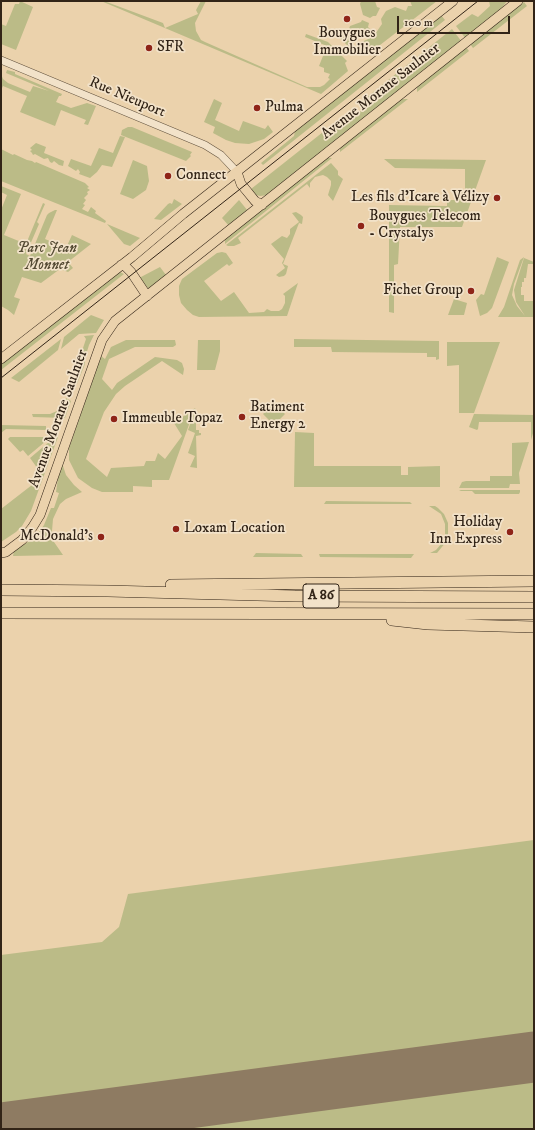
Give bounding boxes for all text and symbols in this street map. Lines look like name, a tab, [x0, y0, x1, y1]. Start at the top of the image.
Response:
scale bar	[399, 8, 512, 34]
marker: Bouygues Immobilier	[342, 14, 352, 24]
text: 100 m	[404, 15, 433, 30]
place label: Bouygues Immobilier	[313, 25, 381, 60]
place label: SFR	[157, 39, 184, 57]
street label: Avenue Morane Saulnier	[318, 40, 444, 144]
marker: SFR	[144, 43, 154, 53]
street label: Rue Nieuport	[86, 74, 168, 122]
place label: Pulma	[265, 99, 303, 117]
marker: Pulma	[252, 103, 262, 113]
place label: Connect	[176, 167, 226, 185]
marker: Connect	[163, 171, 173, 181]
place label: Les fils d'Icare à Vélizy	[351, 189, 489, 207]
marker: Les fils d'Icare à Vélizy	[492, 193, 502, 203]
place label: Bouygues Telecom - Crystalys	[369, 208, 481, 243]
marker: Bouygues Telecom - Crystalys	[356, 221, 366, 231]
park label: Parc Jean Monnet	[17, 240, 77, 275]
place label: Fichet Group	[383, 282, 463, 300]
marker: Fichet Group	[466, 286, 476, 296]
street label: Avenue Morane Saulnier	[26, 347, 92, 491]
place label: Batiment Energy 2	[250, 399, 305, 434]
place label: Immeuble Topaz	[122, 410, 222, 428]
marker: Batiment Energy 2	[237, 412, 247, 422]
marker: Immeuble Topaz	[109, 414, 119, 424]
place label: Holiday Inn Express	[430, 514, 502, 549]
place label: Loxam Location	[184, 520, 285, 538]
marker: Loxam Location	[171, 524, 181, 534]
marker: Holiday Inn Express	[505, 527, 515, 537]
place label: McDonald's	[20, 528, 93, 546]
marker: McDonald's	[96, 532, 106, 542]
road number: A 86	[303, 584, 339, 608]

